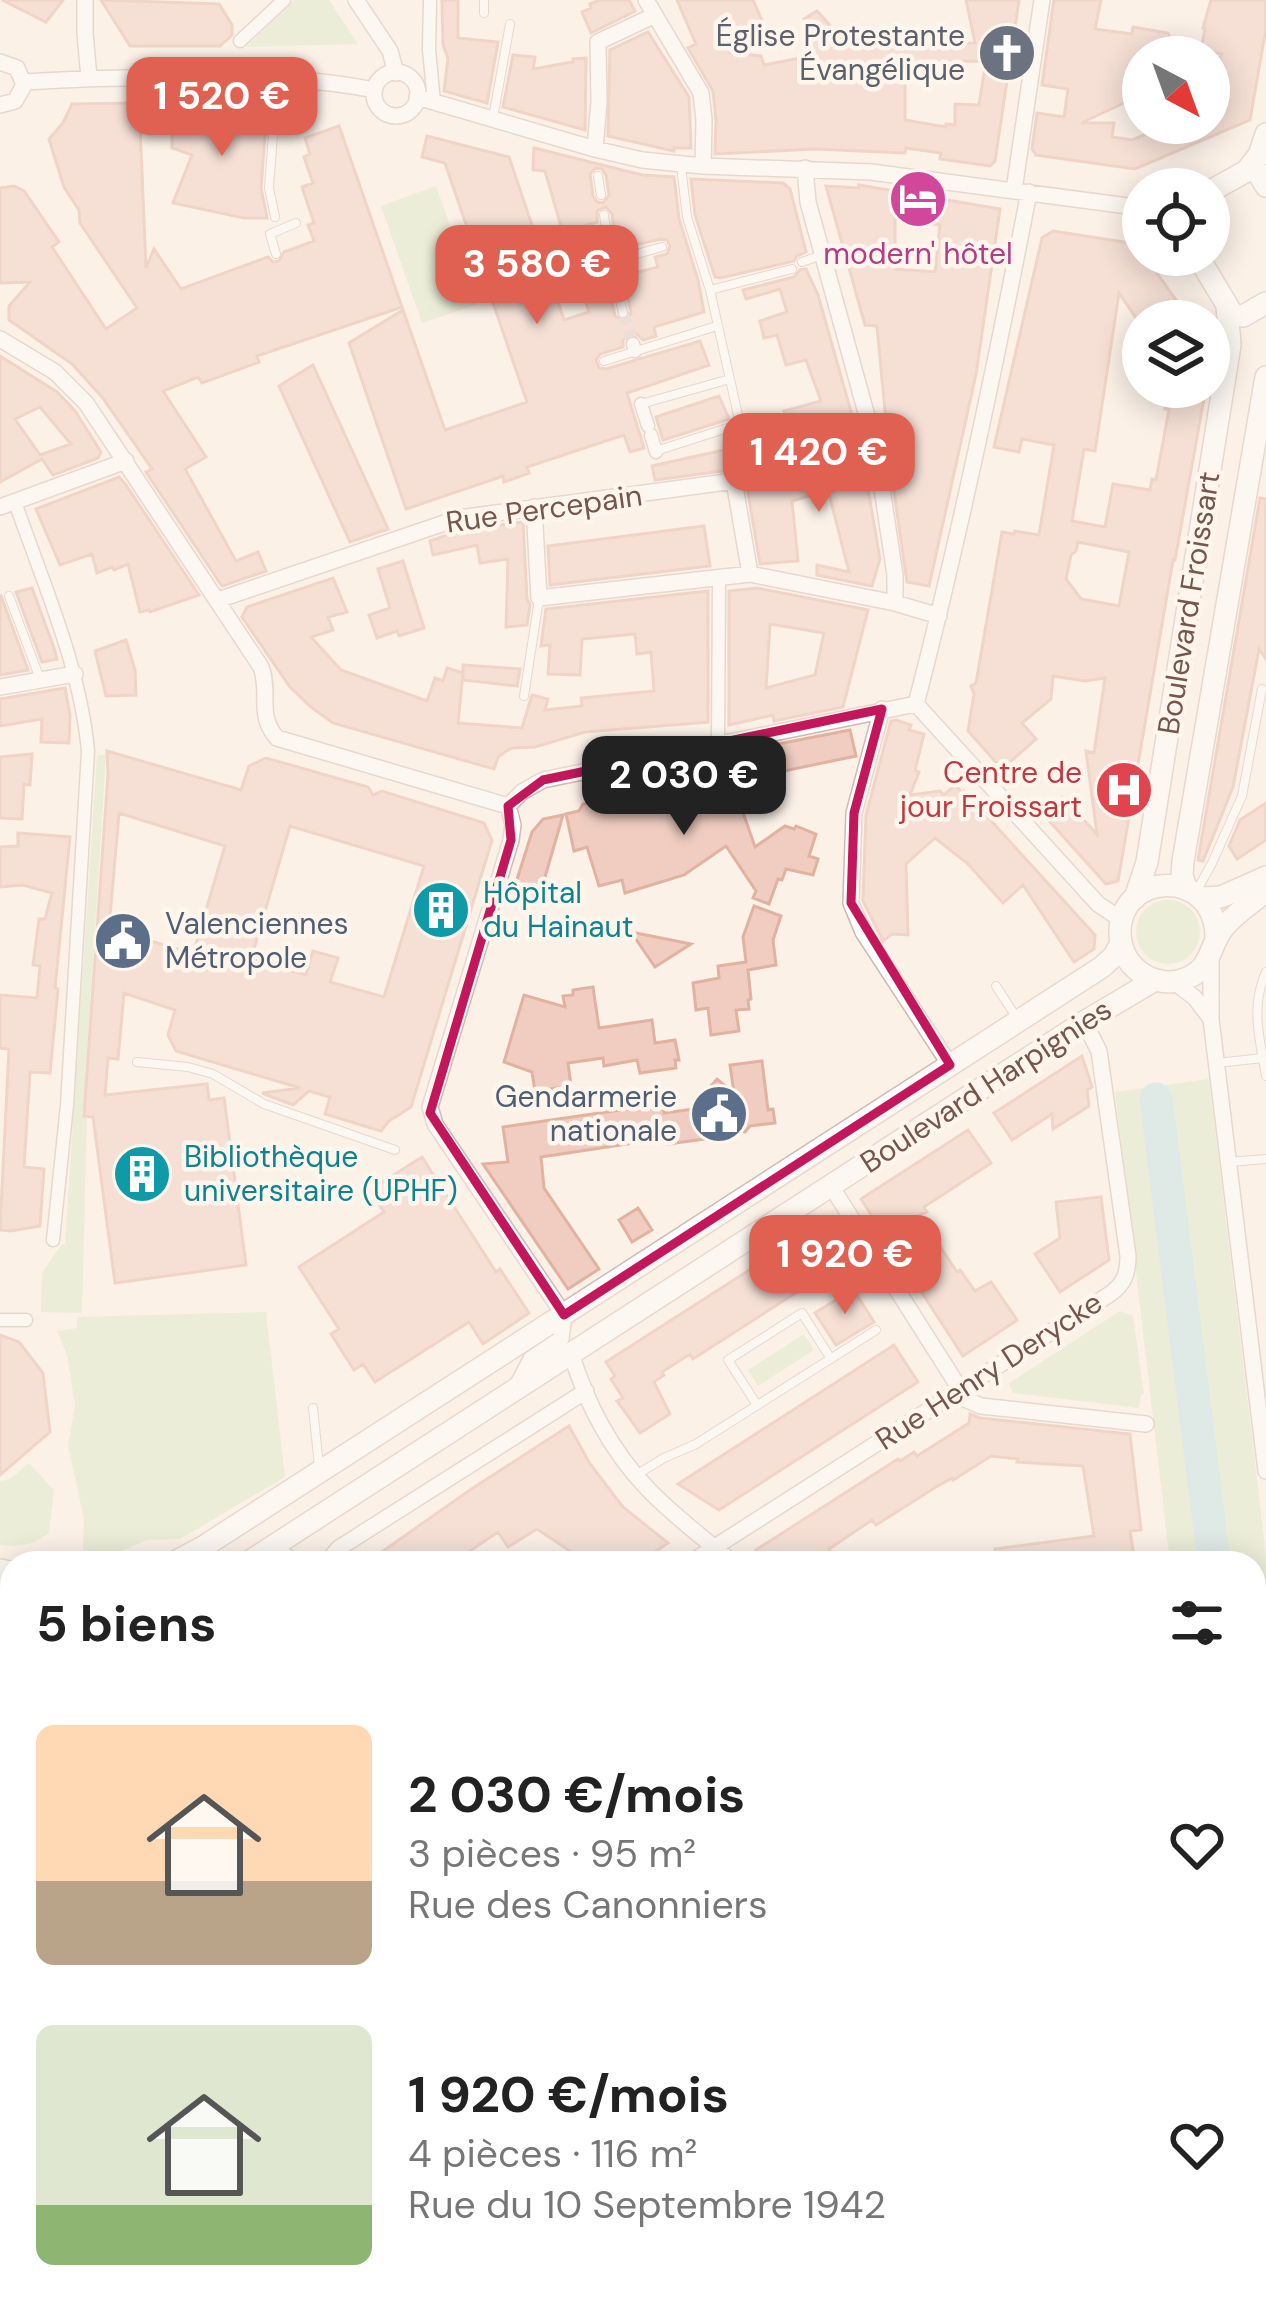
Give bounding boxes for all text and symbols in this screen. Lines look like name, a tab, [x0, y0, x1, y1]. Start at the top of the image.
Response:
place label: Église Protestante Évangélique	[716, 16, 965, 89]
church icon: Église Protestante Évangélique	[976, 22, 1038, 84]
north arrow	[1122, 36, 1230, 144]
map controls	[1122, 36, 1230, 408]
pin: 1 520 €	[111, 57, 333, 159]
text: 1 520 €	[153, 70, 291, 121]
hotel icon: modern' hôtel	[887, 168, 949, 230]
button: locate	[1122, 168, 1230, 276]
pin: 3 580 €	[426, 225, 648, 327]
place label: modern' hôtel	[823, 234, 1013, 273]
text: 3 580 €	[462, 238, 612, 289]
button: layers	[1122, 300, 1230, 408]
pin: 1 420 €	[708, 413, 930, 515]
text: 1 420 €	[750, 426, 888, 477]
street label: Boulevard Froissart	[1148, 469, 1229, 737]
street label: Rue Percepain	[443, 475, 645, 542]
pin: 2 030 €	[573, 736, 795, 838]
text: 2 030 €	[609, 749, 759, 800]
place label: Centre de jour Froissart	[899, 753, 1082, 826]
hospital icon: Centre de jour Froissart	[1093, 759, 1155, 821]
place label: Hôpital du Hainaut	[483, 873, 633, 946]
building icon: Hôpital du Hainaut	[410, 879, 472, 941]
place label: Valenciennes Métropole	[165, 904, 349, 977]
public building icon: Valenciennes Métropole	[92, 910, 154, 972]
street label: Boulevard Harpignies	[853, 990, 1119, 1181]
place label: Gendarmerie nationale	[495, 1077, 677, 1150]
public building icon: Gendarmerie nationale	[688, 1083, 750, 1145]
place label: Bibliothèque universitaire (UPHF)	[184, 1137, 458, 1210]
building icon: Bibliothèque universitaire (UPHF)	[111, 1143, 173, 1205]
pin: 1 920 €	[734, 1215, 956, 1317]
text: 1 920 €	[776, 1228, 914, 1279]
street label: Rue Henry Derycke	[868, 1283, 1110, 1458]
text: 5 biens	[36, 1590, 216, 1657]
icon: filters	[1164, 1590, 1230, 1656]
text: 2 030 €/mois	[408, 1761, 745, 1828]
icon: home	[132, 1773, 276, 1917]
icon: heart	[1164, 1812, 1230, 1878]
text: 3 pièces · 95 m²	[408, 1828, 696, 1879]
text: Rue des Canonniers	[408, 1879, 768, 1930]
text: 1 920 €/mois	[408, 2061, 729, 2128]
icon: home	[132, 2073, 276, 2217]
icon: heart	[1164, 2112, 1230, 2178]
text: 4 pièces · 116 m²	[408, 2128, 697, 2179]
text: Rue du 10 Septembre 1942	[408, 2179, 886, 2230]

